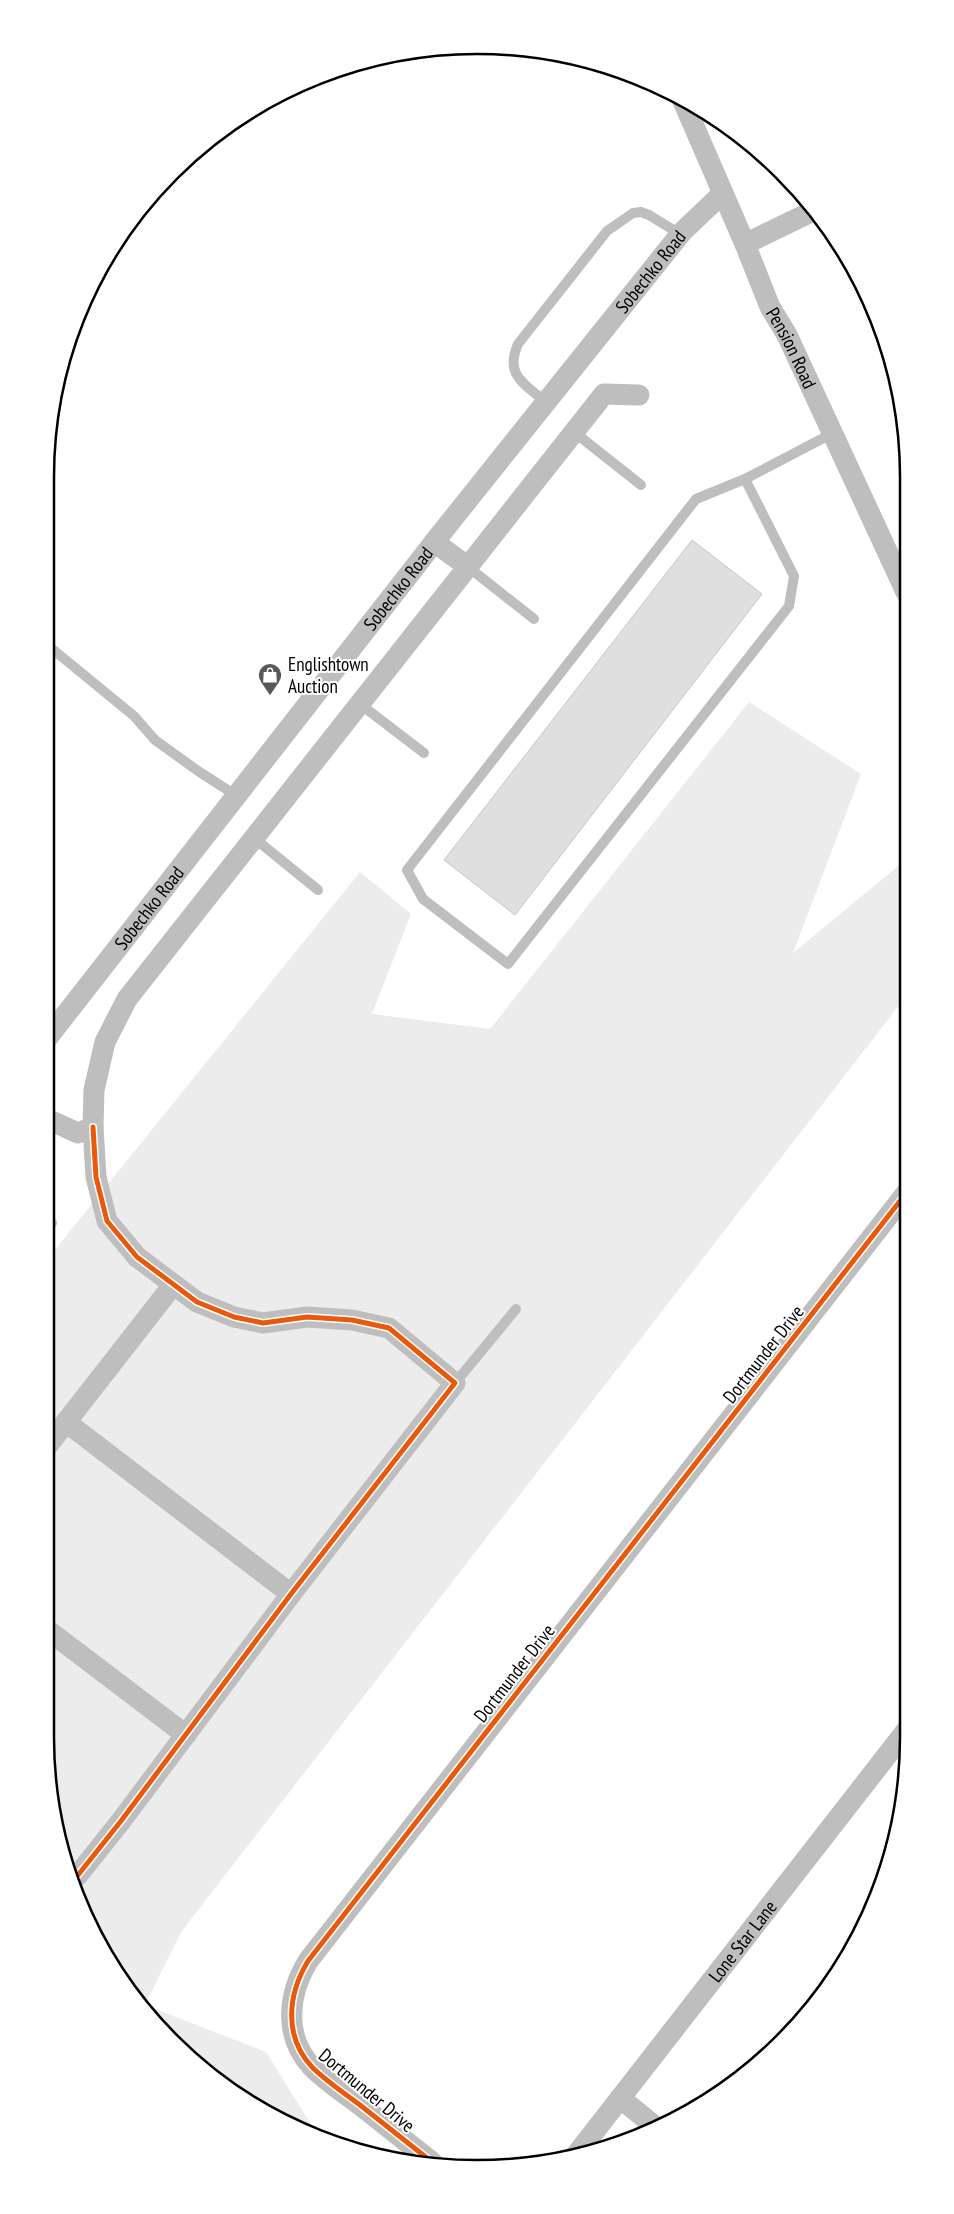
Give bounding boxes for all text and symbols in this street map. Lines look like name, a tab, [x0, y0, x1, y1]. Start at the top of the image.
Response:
street label: Sobechko Road	[610, 225, 691, 318]
street label: Pension Road	[761, 303, 822, 392]
street label: Sobechko Road	[358, 542, 438, 635]
place label: Englishtown Auction	[288, 652, 369, 698]
shop icon: Englishtown Auction	[257, 662, 283, 696]
street label: Sobechko Road	[109, 861, 189, 954]
street label: Dortmunder Drive	[717, 1300, 809, 1408]
street label: Dortmunder Drive	[468, 1619, 560, 1727]
street label: Lone Star Lane	[703, 1895, 782, 1987]
street label: Dortmunder Drive	[314, 2043, 420, 2137]

